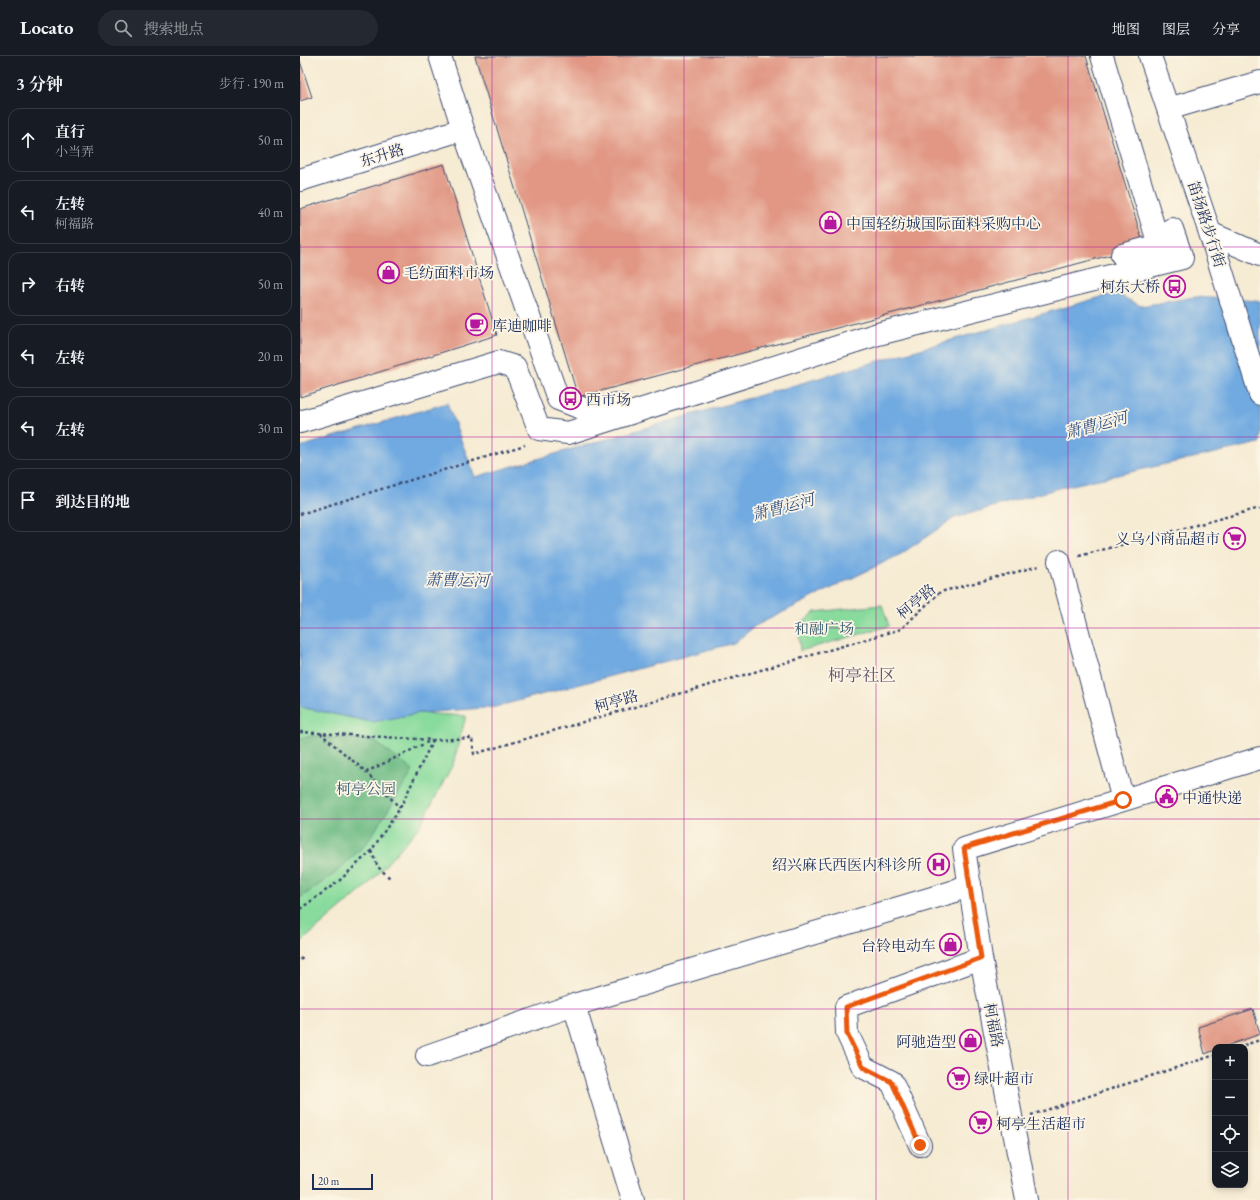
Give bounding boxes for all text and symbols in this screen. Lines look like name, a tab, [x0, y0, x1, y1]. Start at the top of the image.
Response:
search box	[98, 10, 378, 46]
text: Locato	[20, 15, 74, 40]
icon: search	[112, 17, 134, 39]
text: 搜索地点	[144, 19, 204, 38]
text: 地图	[1112, 20, 1140, 38]
text: 图层	[1162, 20, 1190, 38]
text: 分享	[1212, 20, 1240, 38]
text: 3 分钟	[16, 73, 63, 95]
text: 步行 · 190 m	[219, 75, 284, 92]
text: 直行	[55, 122, 85, 141]
icon: ahead	[17, 129, 39, 151]
text: 50 m	[258, 132, 283, 149]
street label: 东升路	[358, 139, 406, 171]
text: 小当弄	[55, 143, 94, 160]
street label: 笛扬路步行街	[1184, 178, 1230, 270]
text: 左转	[55, 194, 85, 213]
icon: left	[17, 201, 39, 223]
text: 40 m	[258, 204, 283, 221]
shop icon: 中国轻纺城国际面料采购中心	[818, 210, 844, 236]
place label: 中国轻纺城国际面料采购中心	[846, 214, 1041, 233]
text: 柯福路	[55, 215, 94, 232]
shop icon: 毛纺面料市场	[376, 259, 402, 285]
place label: 毛纺面料市场	[404, 263, 494, 282]
icon: right	[17, 273, 39, 295]
bus stop icon: 柯东大桥	[1162, 273, 1188, 299]
text: 右转	[55, 276, 85, 295]
text: 50 m	[258, 276, 283, 293]
place label: 柯东大桥	[1100, 277, 1160, 296]
cafe icon: 库迪咖啡	[464, 312, 490, 338]
place label: 库迪咖啡	[492, 316, 552, 335]
icon: left	[17, 345, 39, 367]
text: 左转	[55, 348, 85, 367]
text: 20 m	[258, 348, 283, 365]
bus stop icon: 西市场	[557, 386, 583, 412]
place label: 西市场	[586, 390, 631, 409]
water label: 萧曹运河	[1062, 406, 1133, 443]
icon: left	[17, 417, 39, 439]
text: 左转	[55, 420, 85, 439]
text: 30 m	[258, 420, 283, 437]
water label: 萧曹运河	[749, 488, 820, 525]
icon: arrive	[17, 489, 39, 511]
text: 到达目的地	[55, 492, 130, 511]
supermarket icon: 义乌小商品超市	[1222, 525, 1248, 551]
place label: 义乌小商品超市	[1115, 529, 1220, 548]
water label: 萧曹运河	[425, 569, 492, 591]
street label: 柯亭路	[893, 579, 939, 623]
park label: 和融广场	[794, 619, 854, 638]
district label: 柯亭社区	[828, 664, 896, 686]
street label: 柯亭路	[592, 686, 640, 716]
park label: 柯亭公园	[336, 779, 396, 798]
public building icon: 中通快递	[1154, 784, 1180, 810]
place label: 中通快递	[1182, 788, 1242, 807]
route start	[1114, 791, 1132, 809]
hospital icon: 绍兴麻氏西医内科诊所	[925, 851, 951, 877]
place label: 绍兴麻氏西医内科诊所	[772, 855, 922, 874]
shop icon: 台铃电动车	[938, 932, 964, 958]
place label: 台铃电动车	[861, 936, 936, 955]
street label: 柯福路	[980, 1001, 1008, 1049]
shop icon: 阿驰造型	[958, 1028, 984, 1054]
place label: 阿驰造型	[896, 1032, 956, 1051]
map controls	[1212, 1044, 1248, 1188]
button: +	[1212, 1044, 1248, 1080]
supermarket icon: 绿叶超市	[946, 1065, 972, 1091]
place label: 绿叶超市	[974, 1069, 1034, 1088]
button: −	[1212, 1080, 1248, 1116]
supermarket icon: 柯亭生活超市	[967, 1110, 993, 1136]
place label: 柯亭生活超市	[996, 1114, 1086, 1133]
button: locate	[1212, 1116, 1248, 1152]
route end	[911, 1136, 929, 1154]
button: layers	[1212, 1152, 1248, 1188]
scale bar	[312, 1172, 373, 1191]
text: 20 m	[318, 1174, 339, 1188]

